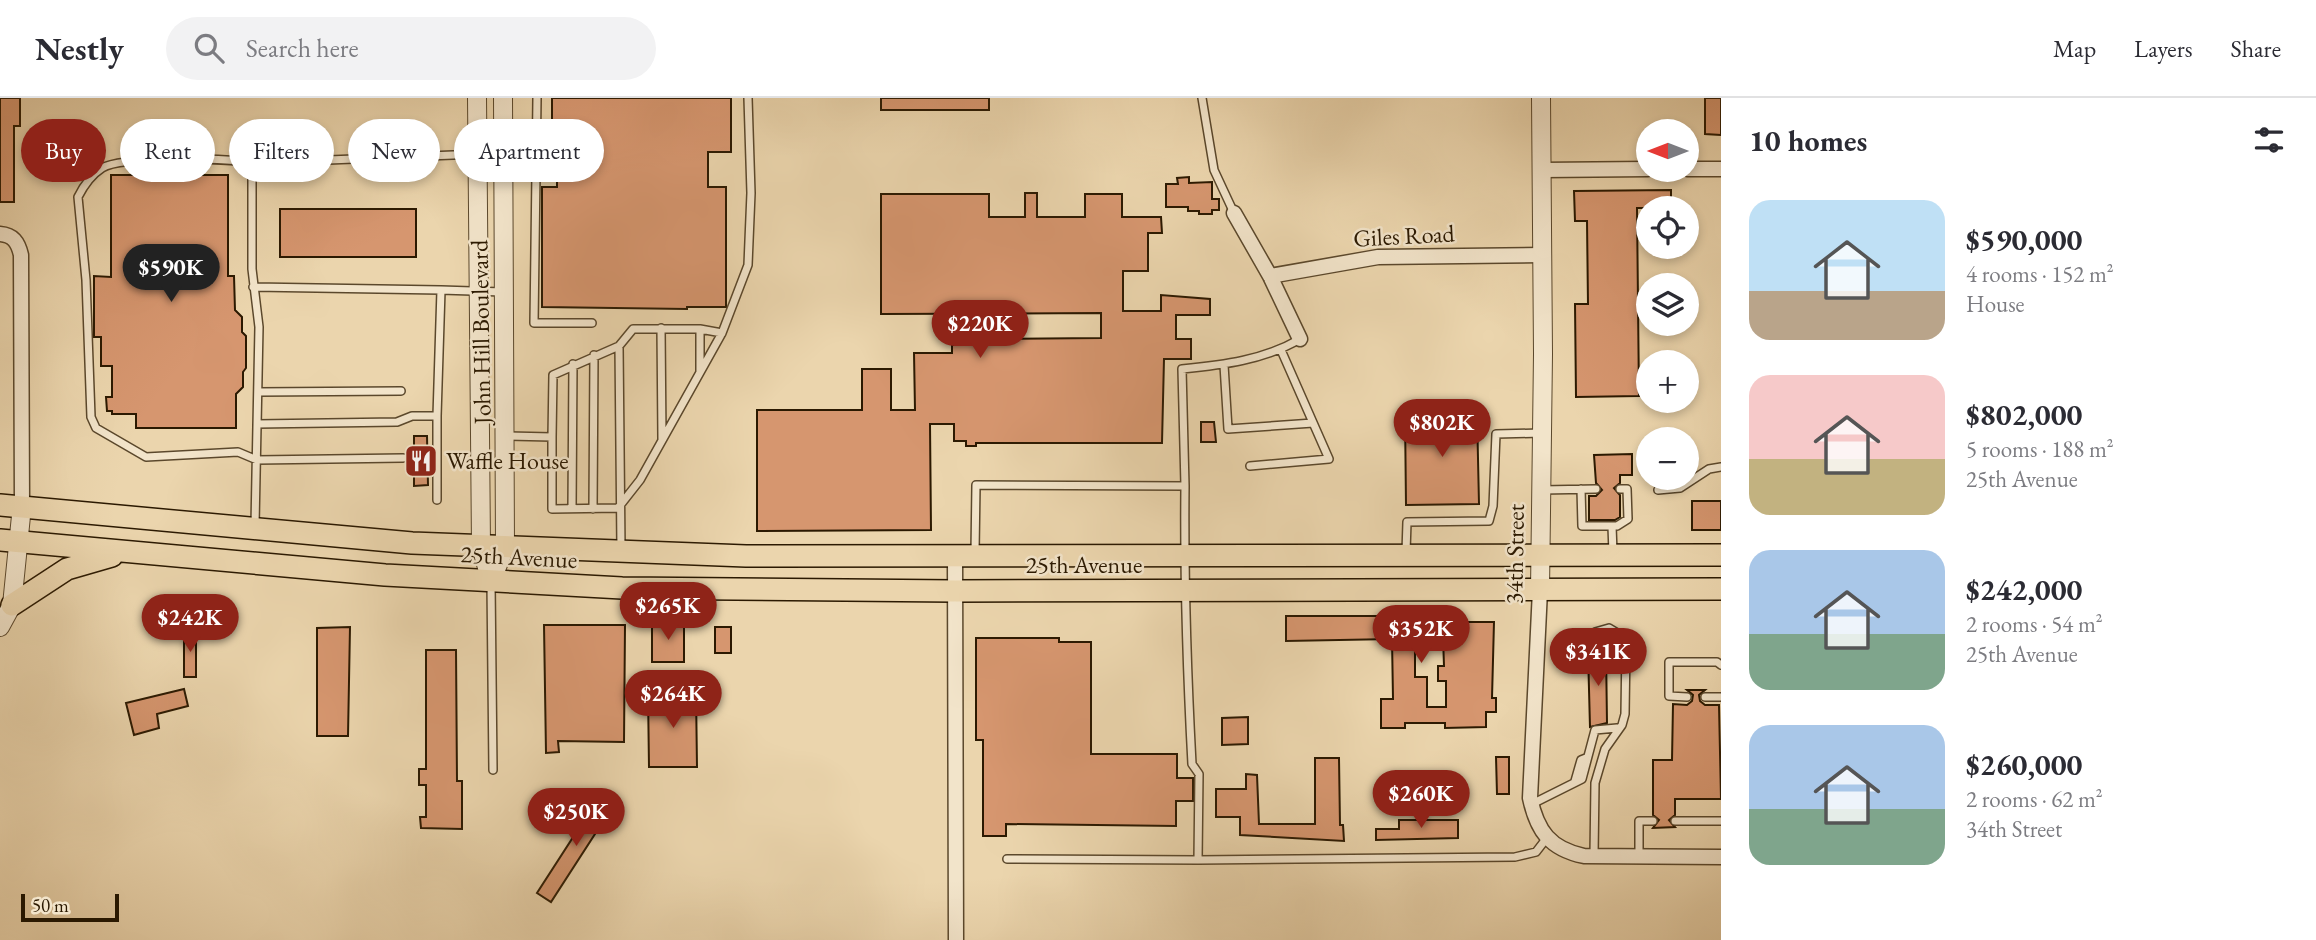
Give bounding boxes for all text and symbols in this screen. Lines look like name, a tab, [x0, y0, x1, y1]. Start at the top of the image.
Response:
search box	[166, 17, 656, 80]
text: Nestly	[35, 27, 124, 70]
icon: search	[190, 29, 228, 67]
text: Search here	[246, 31, 359, 65]
text: Map	[2053, 33, 2096, 64]
text: Layers	[2134, 33, 2193, 64]
text: Share	[2231, 33, 2281, 64]
chip: Buy	[21, 119, 106, 182]
chip: Rent	[120, 119, 215, 182]
chip: Filters	[229, 119, 334, 182]
chip: New	[348, 119, 440, 182]
chip: Apartment	[454, 119, 604, 182]
north arrow	[1636, 119, 1699, 182]
map controls	[1636, 119, 1699, 490]
text: 10 homes	[1749, 121, 1867, 160]
icon: filters	[2250, 121, 2288, 159]
button: locate	[1636, 196, 1699, 259]
street label: Giles Road	[1353, 217, 1456, 254]
text: $590,000	[1966, 220, 2082, 259]
icon: home	[1805, 228, 1889, 312]
street label: John Hill Boulevard	[463, 239, 498, 427]
pin: $590K	[122, 244, 220, 304]
text: $590K	[139, 252, 203, 282]
text: 4 rooms · 152 m²	[1966, 259, 2114, 289]
button: layers	[1636, 273, 1699, 336]
text: House	[1966, 289, 2025, 319]
pin: $220K	[931, 300, 1029, 360]
text: $220K	[948, 308, 1012, 338]
button: +	[1636, 350, 1699, 413]
text: $802,000	[1966, 395, 2082, 434]
pin: $802K	[1393, 400, 1491, 459]
icon: home	[1805, 403, 1889, 487]
text: $802K	[1410, 407, 1474, 437]
button: −	[1636, 427, 1699, 490]
text: 5 rooms · 188 m²	[1966, 434, 2114, 464]
restaurant icon: Waffle House	[402, 442, 440, 480]
place label: Waffle House	[446, 445, 569, 476]
text: 25th Avenue	[1966, 464, 2078, 494]
street label: 34th Street	[1498, 503, 1531, 604]
street label: 25th Avenue	[460, 538, 578, 575]
street label: 25th Avenue	[1026, 549, 1142, 580]
text: $242,000	[1966, 570, 2082, 609]
icon: home	[1805, 578, 1889, 662]
pin: $265K	[619, 582, 717, 642]
text: $265K	[636, 590, 700, 620]
pin: $242K	[141, 594, 239, 654]
text: $242K	[158, 602, 222, 632]
pin: $352K	[1372, 606, 1470, 665]
text: 2 rooms · 54 m²	[1966, 609, 2103, 639]
text: $352K	[1389, 613, 1453, 643]
pin: $341K	[1549, 628, 1647, 688]
text: $341K	[1566, 636, 1630, 666]
text: 25th Avenue	[1966, 639, 2078, 669]
pin: $264K	[624, 670, 722, 730]
text: $264K	[641, 678, 705, 708]
text: $260,000	[1966, 745, 2082, 784]
icon: home	[1805, 753, 1889, 837]
pin: $260K	[1372, 770, 1470, 830]
text: $260K	[1389, 778, 1453, 808]
text: 2 rooms · 62 m²	[1966, 784, 2103, 814]
pin: $250K	[527, 788, 625, 848]
text: $250K	[544, 796, 608, 826]
text: 34th Street	[1966, 814, 2062, 844]
scale bar	[21, 891, 119, 923]
text: 50 m	[32, 893, 69, 918]

